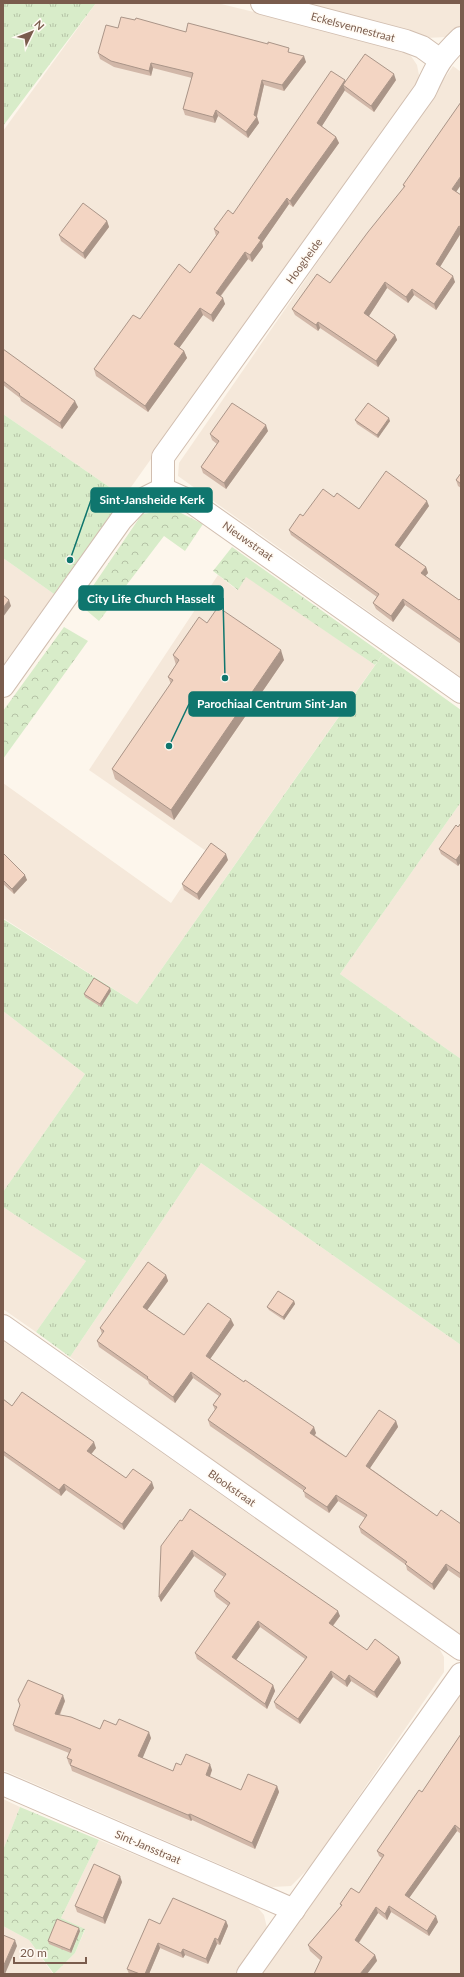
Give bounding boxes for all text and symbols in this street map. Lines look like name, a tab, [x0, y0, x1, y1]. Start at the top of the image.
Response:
street label: Eckelsvennestraat	[310, 9, 397, 44]
north arrow	[12, 12, 52, 52]
text: N	[32, 17, 47, 32]
street label: Hoogheide	[283, 235, 325, 286]
callout: Sint-Jansheide Kerk	[91, 488, 212, 512]
text: Sint-Jansheide Kerk	[99, 492, 205, 507]
street label: Nieuwstraat	[220, 518, 276, 563]
callout: City Life Church Hasselt	[79, 586, 223, 610]
text: City Life Church Hasselt	[87, 591, 216, 606]
callout: Parochiaal Centrum Sint-Jan	[189, 692, 355, 716]
text: Parochiaal Centrum Sint-Jan	[197, 696, 347, 711]
street label: Blookstraat	[206, 1466, 259, 1509]
street label: Sint-Jansstraat	[113, 1827, 183, 1866]
scale bar	[14, 1939, 86, 1965]
text: 20 m	[20, 1945, 47, 1960]

